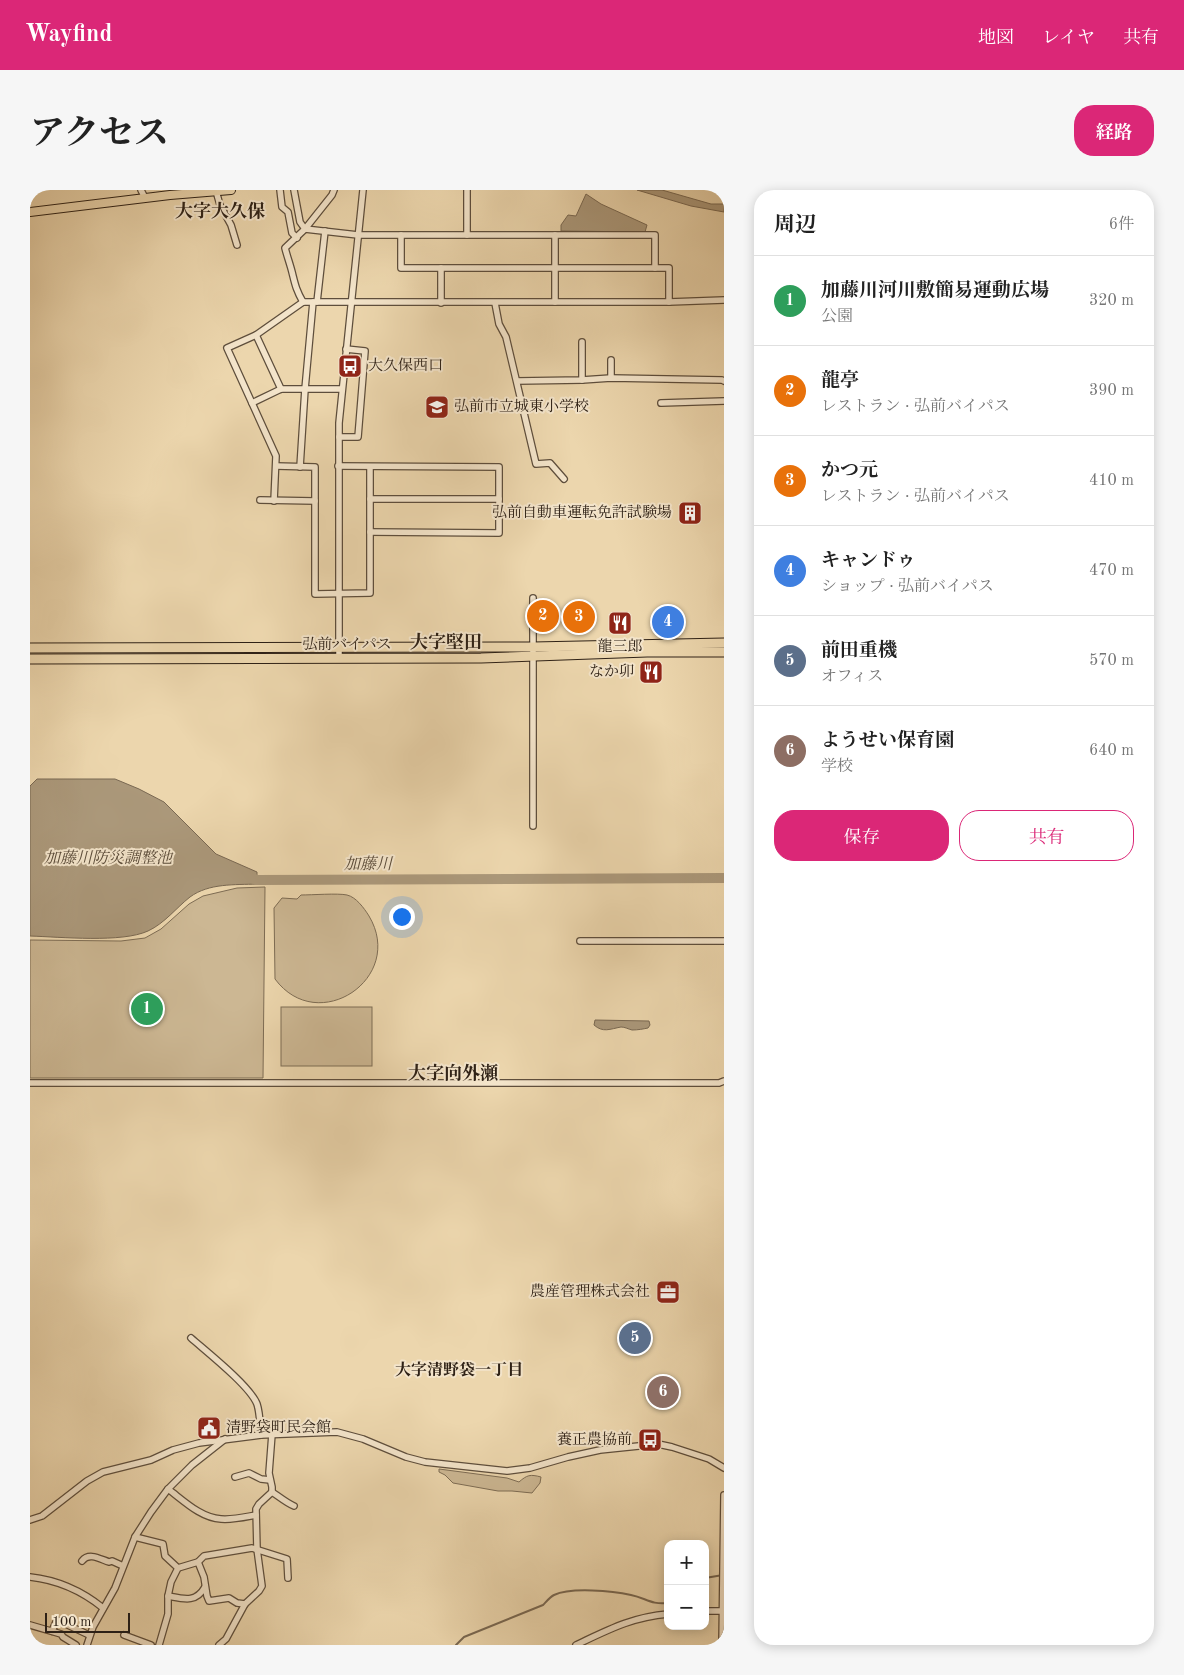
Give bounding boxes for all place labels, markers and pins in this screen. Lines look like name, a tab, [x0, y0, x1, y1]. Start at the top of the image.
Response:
bus stop icon: 大久保西口	[337, 353, 363, 379]
place label: 大久保西口	[368, 357, 443, 374]
school or university icon: 弘前市立城東小学校	[424, 394, 450, 420]
place label: 弘前市立城東小学校	[454, 398, 589, 415]
building icon: 弘前自動車運転免許試験場	[677, 500, 703, 526]
place label: 弘前自動車運転免許試験場	[492, 504, 672, 521]
pin: 2	[527, 597, 559, 635]
pin: 3	[563, 598, 595, 636]
pin: 4	[652, 603, 684, 641]
restaurant icon: 龍三郎	[607, 610, 633, 636]
place label: 龍三郎	[597, 638, 643, 655]
restaurant icon: なか卯	[638, 659, 664, 685]
place label: なか卯	[589, 663, 634, 680]
pin: 1	[131, 990, 163, 1028]
office icon: 農産管理株式会社	[655, 1279, 681, 1305]
place label: 農産管理株式会社	[530, 1283, 650, 1300]
pin: 5	[619, 1319, 651, 1357]
pin: 6	[647, 1373, 679, 1411]
public building icon: 清野袋町民会館	[196, 1415, 222, 1441]
place label: 清野袋町民会館	[226, 1418, 331, 1436]
bus stop icon: 養正農協前	[637, 1427, 663, 1453]
place label: 養正農協前	[557, 1431, 632, 1448]

